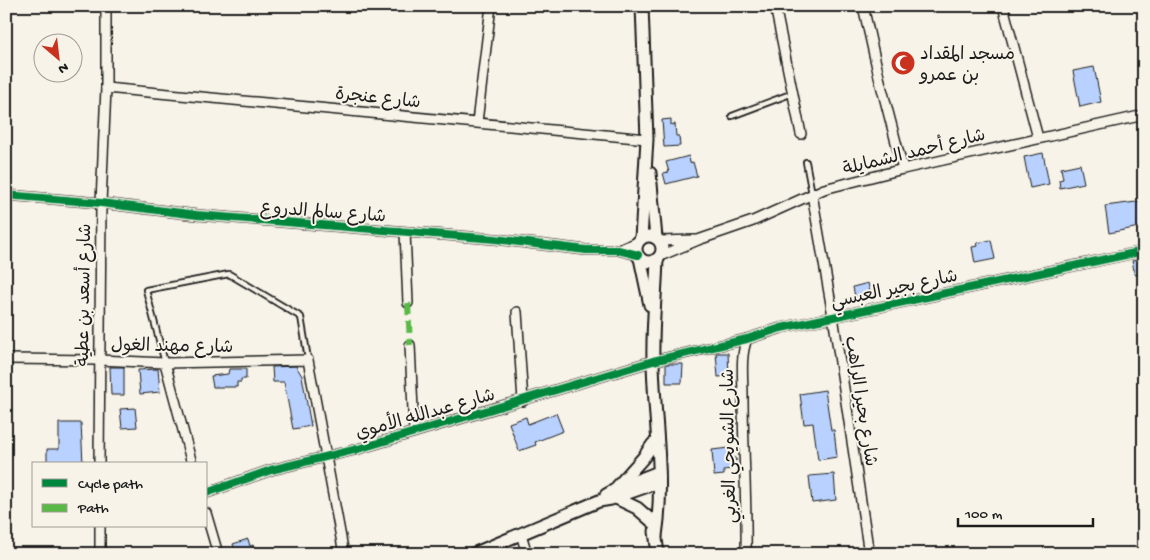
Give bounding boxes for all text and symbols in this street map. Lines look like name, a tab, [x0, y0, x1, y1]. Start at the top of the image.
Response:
north arrow	[32, 32, 82, 82]
place label: مسجد المقداد بن عمرو	[918, 45, 1015, 87]
mosque icon: مسجد المقداد بن عمرو	[890, 50, 916, 76]
text: N	[55, 58, 71, 77]
street label: شارع عنجرة	[334, 85, 422, 114]
street label: شارع أحمد الشمايلة	[841, 124, 988, 181]
street label: شارع سالم الدروع	[259, 199, 387, 229]
street label: شارع أسعد بن عطية	[72, 223, 97, 367]
street label: شارع بجير العبسي	[829, 267, 961, 317]
street label: شارع بحيرا الراهب	[839, 335, 880, 468]
street label: شارع مهند الغول	[111, 336, 233, 359]
street label: شارع الشويحي الغربي	[719, 368, 745, 523]
street label: شارع عبدالله الأموي	[353, 382, 498, 445]
legend	[32, 462, 208, 528]
text: Cycle path	[78, 476, 143, 494]
scale bar	[958, 495, 1092, 527]
text: Path	[77, 500, 109, 518]
text: 100 m	[964, 506, 1003, 524]

